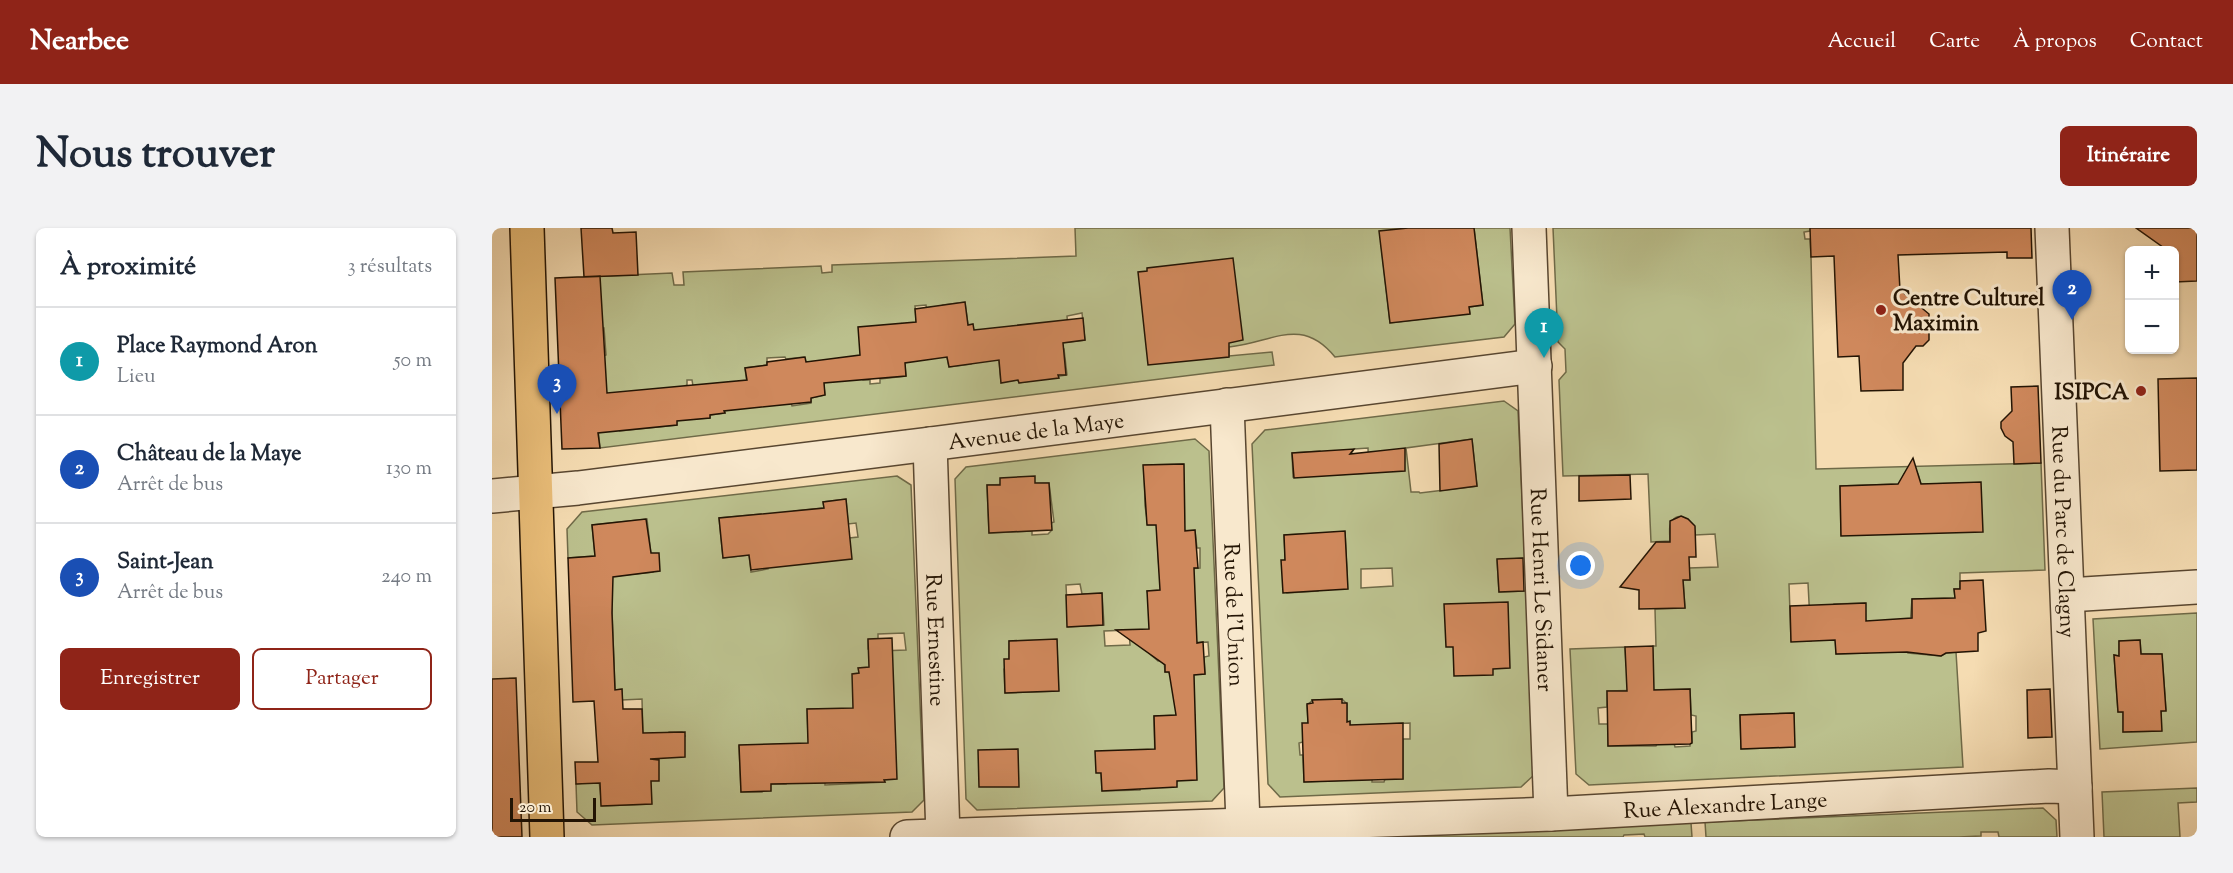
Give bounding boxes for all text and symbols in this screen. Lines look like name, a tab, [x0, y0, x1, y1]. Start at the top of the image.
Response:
text: Nearbee	[30, 22, 129, 62]
text: Accueil	[1828, 27, 1896, 57]
text: Carte	[1929, 27, 1980, 57]
text: À propos	[2013, 27, 2097, 57]
text: Contact	[2130, 27, 2203, 57]
text: Nous trouver	[36, 126, 275, 186]
button: Itinéraire	[2060, 126, 2197, 186]
map controls	[2125, 246, 2179, 354]
button: +	[2125, 246, 2179, 300]
text: À proximité	[60, 249, 196, 286]
text: 3 résultats	[348, 253, 432, 282]
pin: 2	[2052, 270, 2092, 320]
place label: Centre Culturel Maximin	[1893, 284, 2045, 341]
button: −	[2125, 300, 2179, 354]
marker: Centre Culturel Maximin	[1874, 303, 1888, 317]
pin: 1	[1524, 308, 1564, 358]
text: Place Raymond Aron	[117, 331, 317, 363]
text: 1	[76, 347, 83, 376]
text: 50 m	[394, 347, 432, 376]
text: Lieu	[117, 363, 155, 392]
pin: 3	[538, 364, 576, 414]
place label: ISIPCA	[2054, 378, 2129, 410]
marker: ISIPCA	[2134, 384, 2148, 398]
street label: Avenue de la Maye	[946, 406, 1126, 461]
street label: Rue du Parc de Clagny	[2041, 425, 2082, 639]
text: Château de la Maye	[117, 439, 302, 471]
text: 2	[75, 455, 84, 484]
text: 130 m	[386, 455, 432, 484]
text: Arrêt de bus	[117, 471, 223, 500]
street label: Rue Henri Le Sidaner	[1520, 487, 1559, 692]
street label: Rue de l'Union	[1213, 542, 1251, 687]
text: Saint-Jean	[117, 547, 213, 579]
your location	[1566, 551, 1595, 580]
text: 3	[75, 563, 84, 592]
text: 240 m	[381, 563, 432, 592]
street label: Rue Ernestine	[915, 573, 952, 707]
text: Arrêt de bus	[117, 579, 223, 608]
button: Enregistrer	[60, 648, 240, 710]
button: Partager	[252, 648, 432, 710]
street label: Rue Alexandre Lange	[1623, 785, 1828, 829]
scale bar	[510, 795, 596, 822]
text: 20 m	[519, 797, 552, 820]

